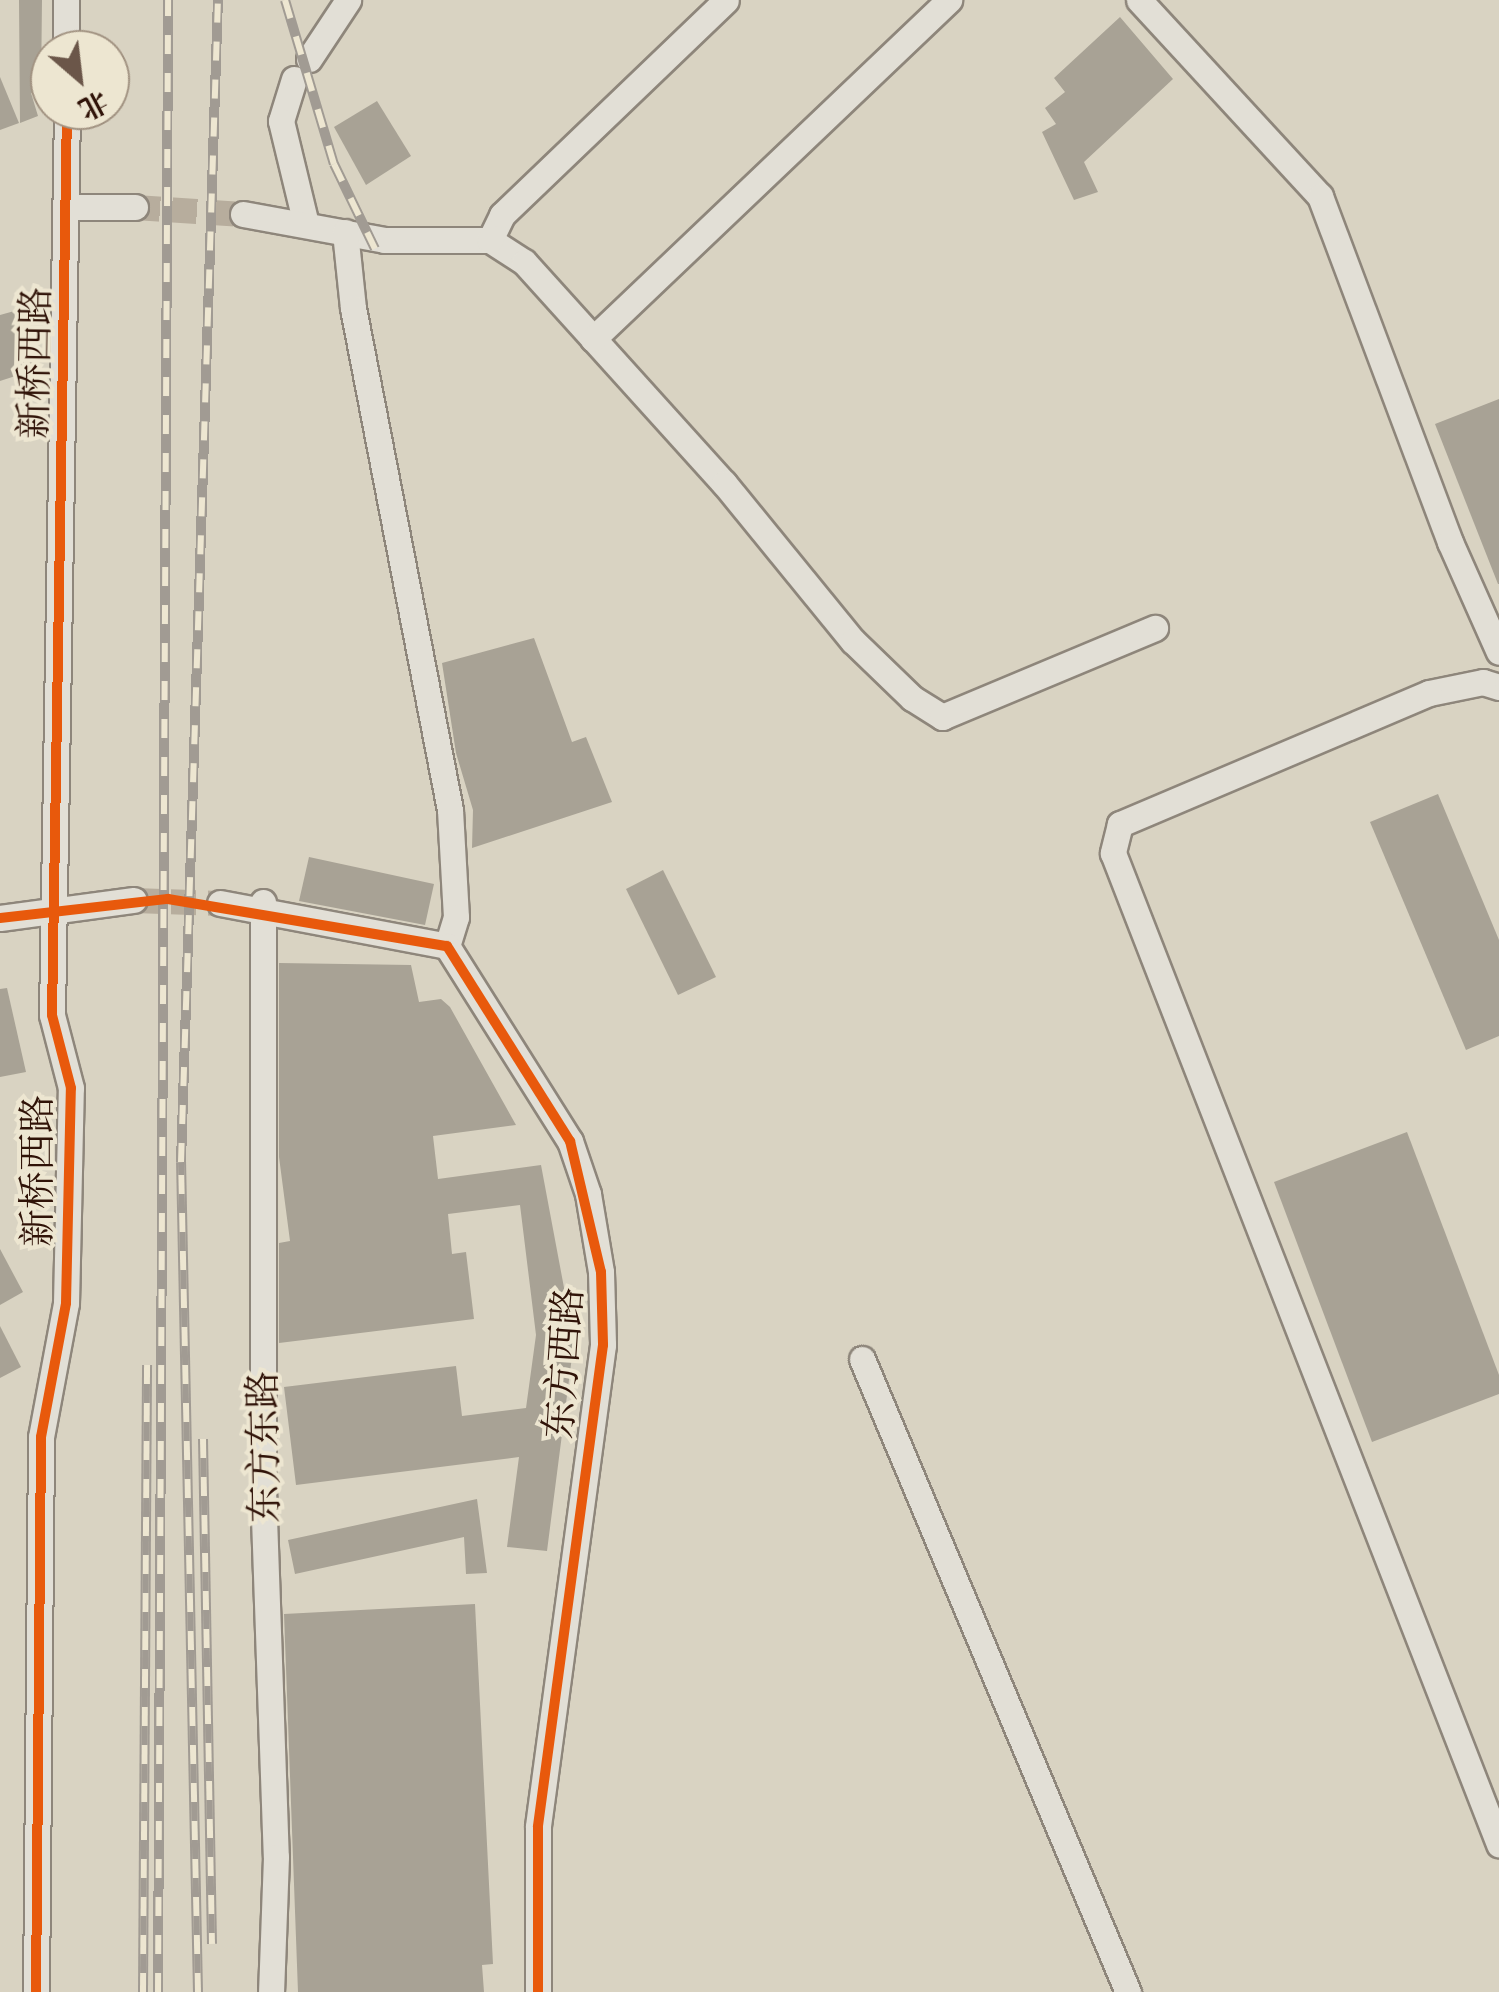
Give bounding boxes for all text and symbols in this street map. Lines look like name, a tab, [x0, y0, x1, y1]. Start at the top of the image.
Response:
north arrow	[30, 30, 130, 130]
text: 北	[73, 83, 114, 127]
street label: 新桥西路	[11, 287, 59, 439]
street label: 新桥西路	[15, 1095, 61, 1247]
street label: 东方西路	[536, 1286, 592, 1440]
street label: 东方东路	[240, 1371, 288, 1523]

